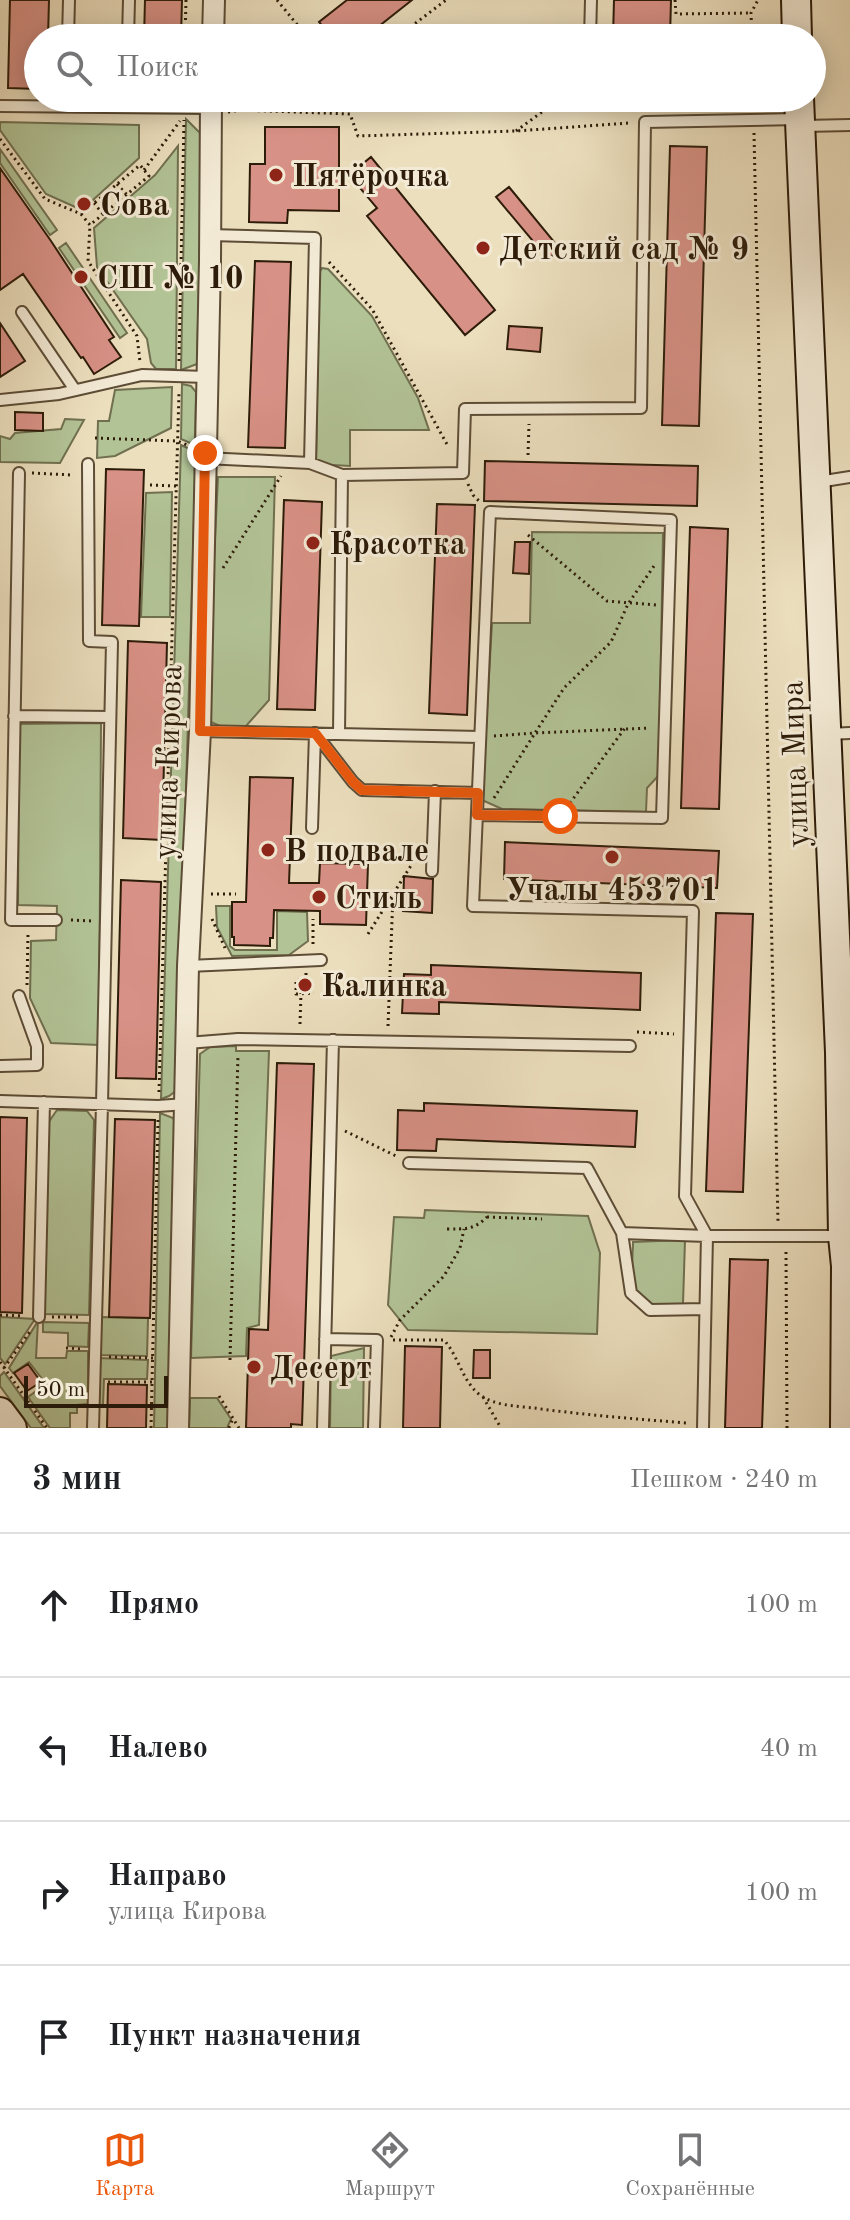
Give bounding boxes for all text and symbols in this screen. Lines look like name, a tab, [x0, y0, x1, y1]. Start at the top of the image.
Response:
search box	[24, 24, 826, 112]
icon: search	[52, 46, 96, 90]
text: Поиск	[116, 53, 199, 83]
place label: Пятёрочка	[292, 162, 449, 194]
marker: Пятёрочка	[267, 166, 285, 184]
place label: Сова	[100, 191, 170, 223]
marker: Сова	[75, 195, 93, 213]
place label: Детский сад № 9	[499, 235, 749, 267]
marker: Детский сад № 9	[474, 239, 492, 257]
place label: СШ № 10	[97, 264, 244, 296]
marker: СШ № 10	[72, 268, 90, 286]
route end	[187, 435, 223, 471]
place label: Красотка	[329, 530, 466, 562]
marker: Красотка	[304, 534, 322, 552]
street label: улица Кирова	[151, 664, 189, 860]
street label: улица Мира	[778, 680, 816, 848]
route start	[542, 798, 578, 834]
place label: В подвале	[284, 837, 429, 869]
marker: В подвале	[259, 841, 277, 859]
marker: Учалы 453701	[603, 848, 621, 866]
place label: Учалы 453701	[505, 876, 719, 908]
place label: Стиль	[335, 884, 422, 916]
marker: Стиль	[310, 888, 328, 906]
place label: Калинка	[321, 972, 447, 1004]
marker: Калинка	[296, 976, 314, 994]
place label: Десерт	[270, 1354, 372, 1386]
marker: Десерт	[245, 1358, 263, 1376]
scale bar	[24, 1372, 168, 1408]
text: 50 m	[36, 1379, 85, 1401]
text: 3 мин	[32, 1463, 122, 1497]
text: Пешком · 240 m	[630, 1467, 818, 1493]
icon: ahead	[32, 1583, 76, 1627]
text: Прямо	[108, 1590, 199, 1620]
text: 100 m	[745, 1592, 818, 1618]
icon: left	[32, 1727, 76, 1771]
text: Налево	[108, 1734, 208, 1764]
text: 40 m	[760, 1736, 818, 1762]
text: Направо	[108, 1862, 227, 1892]
icon: right	[32, 1871, 76, 1915]
text: 100 m	[745, 1880, 818, 1906]
text: улица Кирова	[108, 1899, 266, 1925]
icon: arrive	[32, 2015, 76, 2059]
text: Пункт назначения	[108, 2022, 361, 2052]
tab: Карта	[95, 2128, 155, 2203]
tab: Маршрут	[345, 2128, 435, 2203]
tab: Сохранённые	[625, 2128, 755, 2203]

